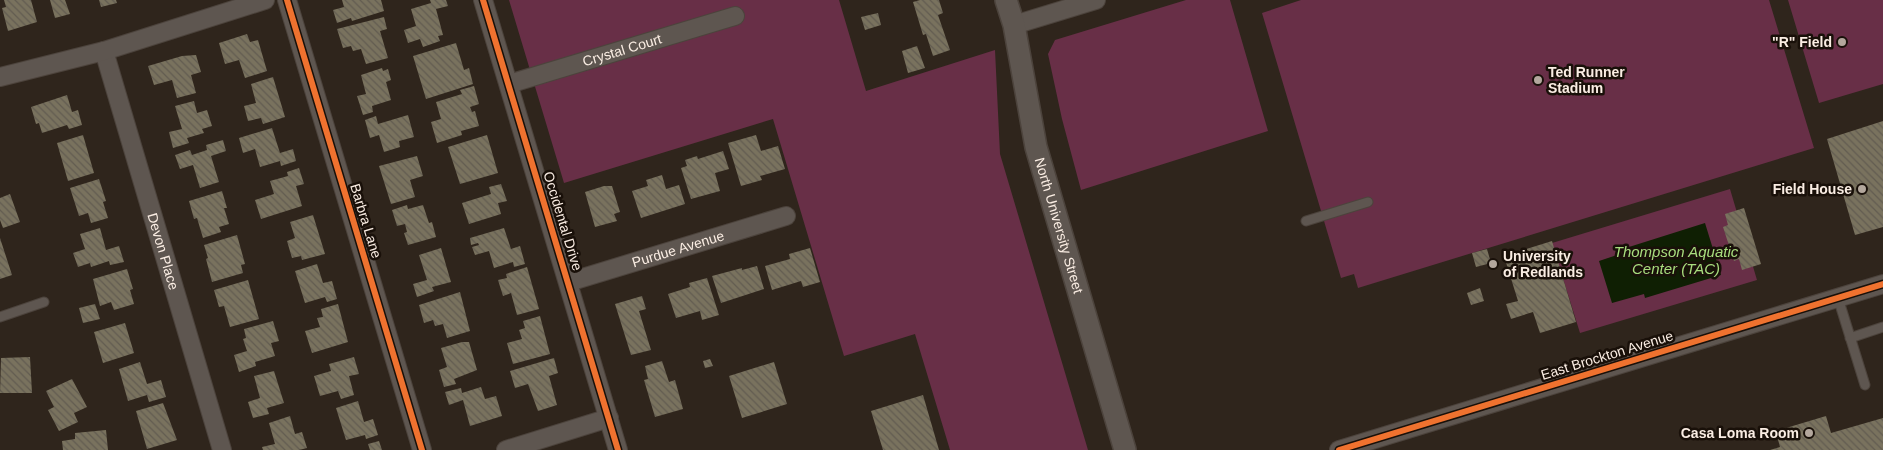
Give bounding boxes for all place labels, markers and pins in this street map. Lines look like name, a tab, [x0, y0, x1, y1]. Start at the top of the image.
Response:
place label: "R" Field	[1772, 34, 1832, 50]
marker: "R" Field	[1836, 36, 1848, 48]
place label: Ted Runner Stadium	[1548, 64, 1625, 96]
marker: Ted Runner Stadium	[1532, 74, 1544, 86]
place label: Field House	[1773, 181, 1852, 197]
marker: Field House	[1856, 183, 1868, 195]
place label: University of Redlands	[1503, 248, 1583, 280]
marker: University of Redlands	[1487, 258, 1499, 270]
place label: Casa Loma Room	[1681, 425, 1799, 441]
marker: Casa Loma Room	[1803, 427, 1815, 439]

